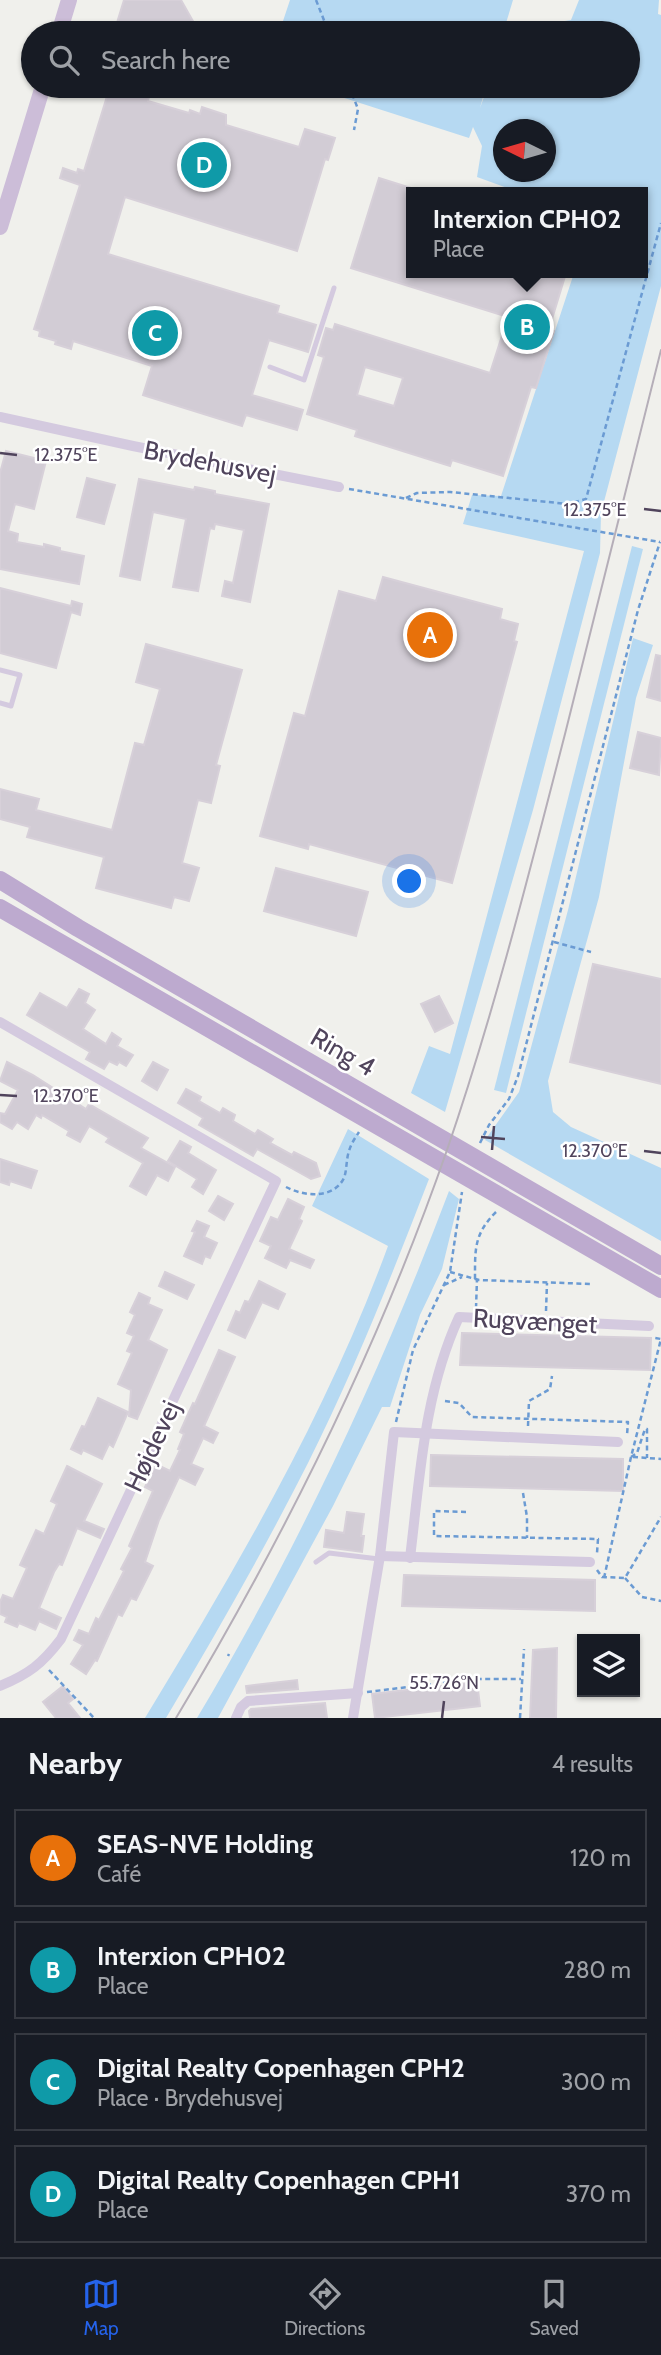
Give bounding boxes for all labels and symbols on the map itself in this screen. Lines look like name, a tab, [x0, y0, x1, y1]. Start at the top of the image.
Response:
north arrow	[493, 119, 556, 182]
pin: D	[181, 139, 227, 191]
pin: B	[504, 301, 550, 353]
pin: C	[132, 307, 178, 359]
street label: Brydehusvej	[141, 434, 279, 490]
text: 12.375°E	[35, 444, 97, 466]
text: 12.375°E	[564, 499, 626, 521]
pin: A	[407, 609, 453, 661]
your location	[392, 864, 426, 898]
street label: Ring 4	[305, 1021, 381, 1083]
text: 12.370°E	[33, 1085, 99, 1107]
text: 12.370°E	[562, 1140, 628, 1162]
street label: Rugvænget	[472, 1302, 598, 1340]
street label: Højdevej	[117, 1395, 187, 1497]
text: 55.726°N	[409, 1672, 479, 1694]

